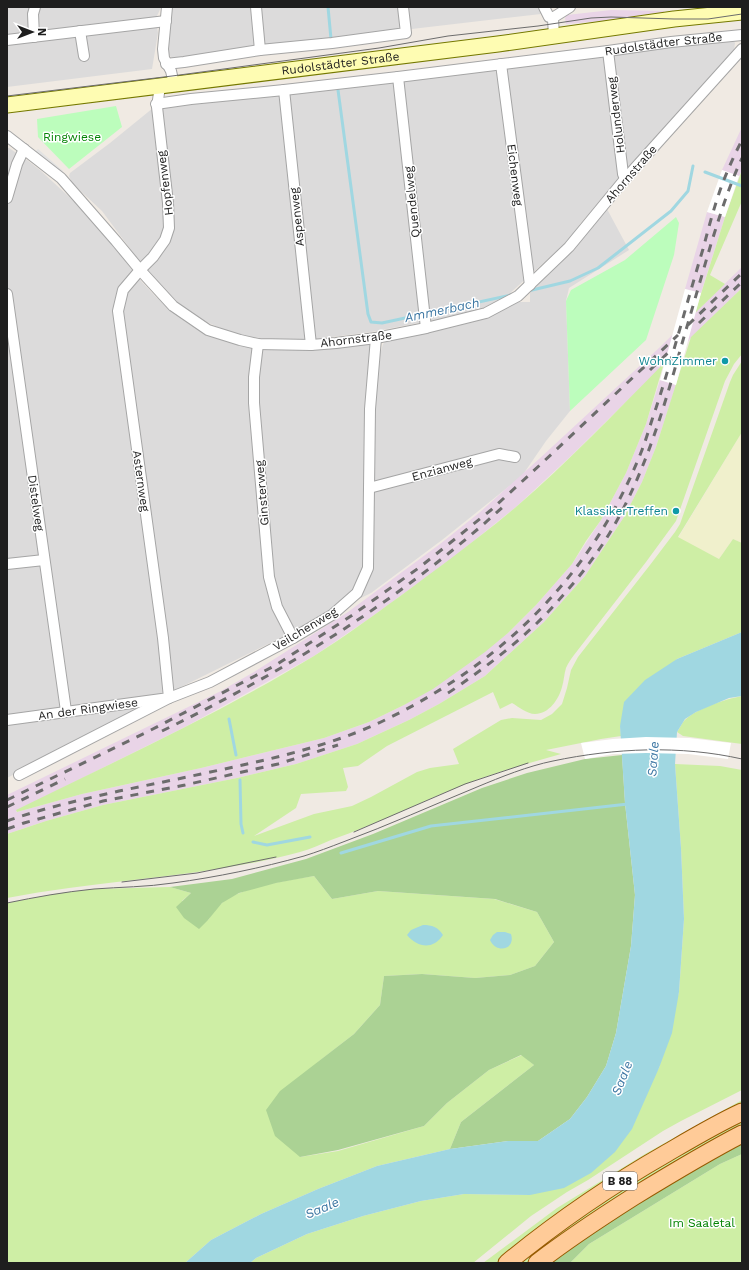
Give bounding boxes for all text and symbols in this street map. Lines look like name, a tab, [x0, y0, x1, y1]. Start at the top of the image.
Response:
north arrow	[12, 12, 52, 52]
text: N	[35, 28, 48, 36]
street label: Rudolstädter Straße	[604, 30, 723, 58]
street label: Rudolstädter Straße	[281, 49, 400, 78]
street label: Holunderweg	[604, 75, 628, 154]
park label: Ringwiese	[43, 130, 101, 144]
street label: Ahornstraße	[602, 142, 660, 206]
street label: Eichenweg	[504, 143, 526, 207]
street label: Hopfenweg	[154, 149, 176, 216]
street label: Quendelweg	[401, 165, 423, 238]
street label: Aspenweg	[287, 186, 307, 247]
water label: Ammerbach	[402, 295, 481, 325]
street label: Ahornstraße	[319, 328, 393, 350]
place label: WohnZimmer	[638, 354, 717, 368]
marker: WohnZimmer	[720, 356, 730, 366]
street label: Asternweg	[130, 450, 152, 513]
street label: Enzianweg	[410, 454, 474, 484]
street label: Ginsterweg	[252, 459, 272, 526]
street label: Distelweg	[25, 474, 47, 533]
place label: KlassikerTreffen	[575, 504, 668, 518]
marker: KlassikerTreffen	[671, 506, 681, 516]
street label: Veilchenweg	[270, 604, 340, 654]
street label: An der Ringwiese	[37, 695, 139, 723]
water label: Saale	[644, 741, 662, 777]
water label: Saale	[608, 1059, 636, 1097]
road number: B 88	[603, 1172, 637, 1190]
water label: Saale	[303, 1194, 341, 1222]
park label: Im Saaletal	[669, 1216, 735, 1230]

